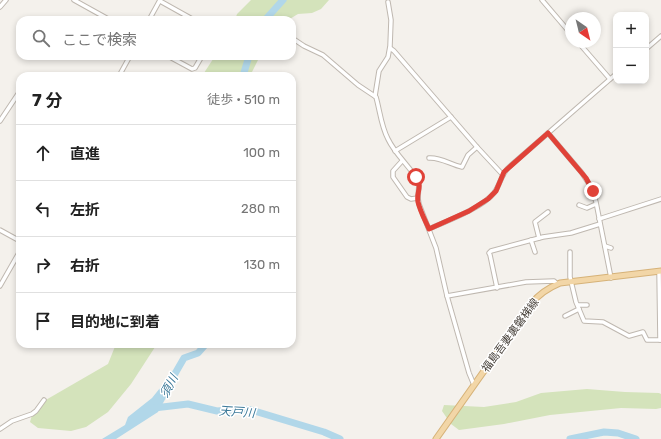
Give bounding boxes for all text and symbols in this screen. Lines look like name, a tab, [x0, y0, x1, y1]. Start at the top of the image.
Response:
north arrow	[565, 12, 601, 48]
map controls	[613, 12, 649, 84]
button: +	[613, 12, 649, 48]
search box	[16, 16, 296, 60]
icon: search	[30, 27, 52, 49]
text: ここで検索	[62, 31, 137, 49]
button: −	[613, 48, 649, 84]
text: 7 分	[32, 90, 62, 110]
text: 徒歩 · 510 m	[207, 92, 280, 107]
icon: ahead	[32, 142, 54, 164]
text: 直進	[70, 145, 100, 163]
text: 100 m	[243, 145, 280, 160]
route start	[407, 168, 425, 186]
route end	[584, 182, 602, 200]
icon: left	[32, 198, 54, 220]
text: 左折	[70, 201, 100, 219]
text: 280 m	[241, 201, 280, 216]
icon: right	[32, 254, 54, 276]
text: 右折	[70, 257, 100, 275]
text: 130 m	[244, 257, 280, 272]
street label: 福島吾妻裏磐梯線	[479, 296, 542, 375]
icon: arrive	[32, 310, 54, 332]
text: 目的地に到着	[70, 313, 160, 331]
water label: 須川	[157, 370, 182, 400]
water label: 天戸川	[219, 404, 257, 420]

